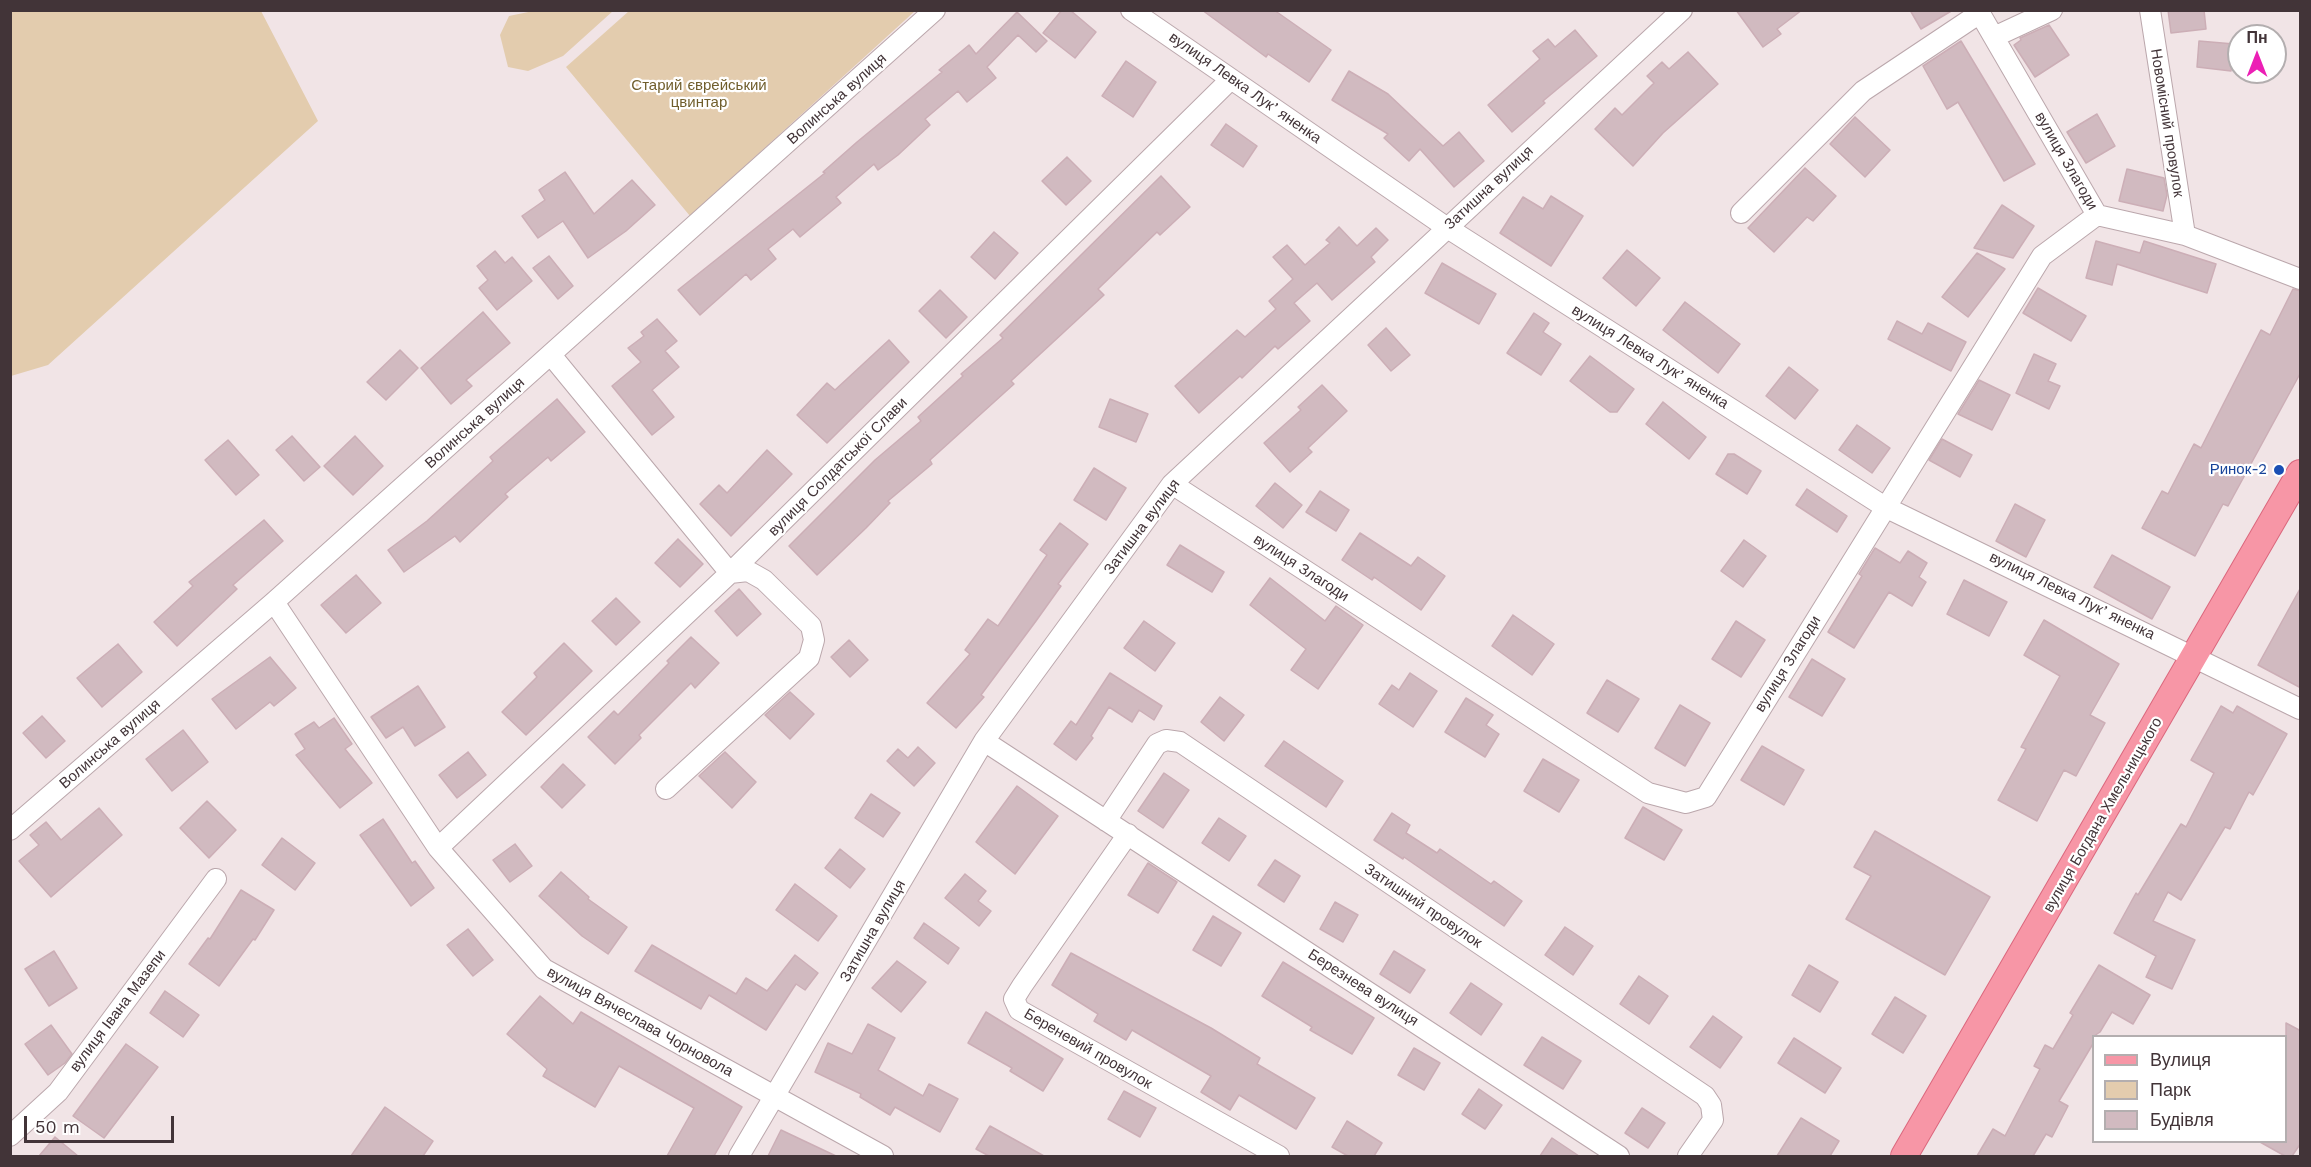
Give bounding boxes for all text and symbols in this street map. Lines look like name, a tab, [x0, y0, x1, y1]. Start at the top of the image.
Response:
north arrow	[2227, 24, 2287, 84]
text: Пн	[2246, 28, 2268, 47]
street label: вулиця Левка Лукʼяненка	[1165, 29, 1325, 147]
street label: Новомісний провулок	[2146, 47, 2188, 199]
street label: Волинська вулиця	[784, 50, 890, 148]
park label: Старий єврейський цвинтар	[631, 77, 767, 112]
street label: вулиця Злагоди	[2031, 109, 2101, 213]
street label: Затишна вулиця	[1441, 142, 1537, 234]
street label: вулиця Левка Лукʼяненка	[1568, 301, 1732, 413]
street label: Волинська вулиця	[422, 374, 528, 472]
street label: вулиця Солдатської Слави	[765, 394, 911, 540]
place label: Ринок-2	[2210, 461, 2267, 479]
marker: Ринок-2	[2272, 463, 2286, 477]
street label: Затишна вулиця	[1100, 476, 1184, 578]
street label: вулиця Злагоди	[1250, 530, 1352, 606]
street label: вулиця Левка Лукʼяненка	[1986, 548, 2158, 644]
street label: вулиця Злагоди	[1751, 612, 1825, 716]
street label: Волинська вулиця	[56, 695, 164, 793]
street label: вулиця Богдана Хмельницького	[2040, 714, 2166, 916]
street label: Затишний провулок	[1361, 860, 1485, 952]
street label: Затишна вулиця	[837, 877, 909, 985]
street label: вулиця Івана Мазепи	[66, 946, 170, 1076]
street label: Березнева вулиця	[1304, 946, 1422, 1030]
street label: вулиця Вячеслава Чорновола	[544, 963, 736, 1081]
street label: Береневий провулок	[1021, 1005, 1155, 1093]
legend	[2092, 1035, 2287, 1143]
text: Вулиця	[2150, 1049, 2211, 1070]
text: Парк	[2150, 1079, 2191, 1100]
scale bar	[27, 1104, 177, 1142]
text: Будівля	[2150, 1109, 2214, 1130]
text: 50 m	[35, 1116, 80, 1137]

